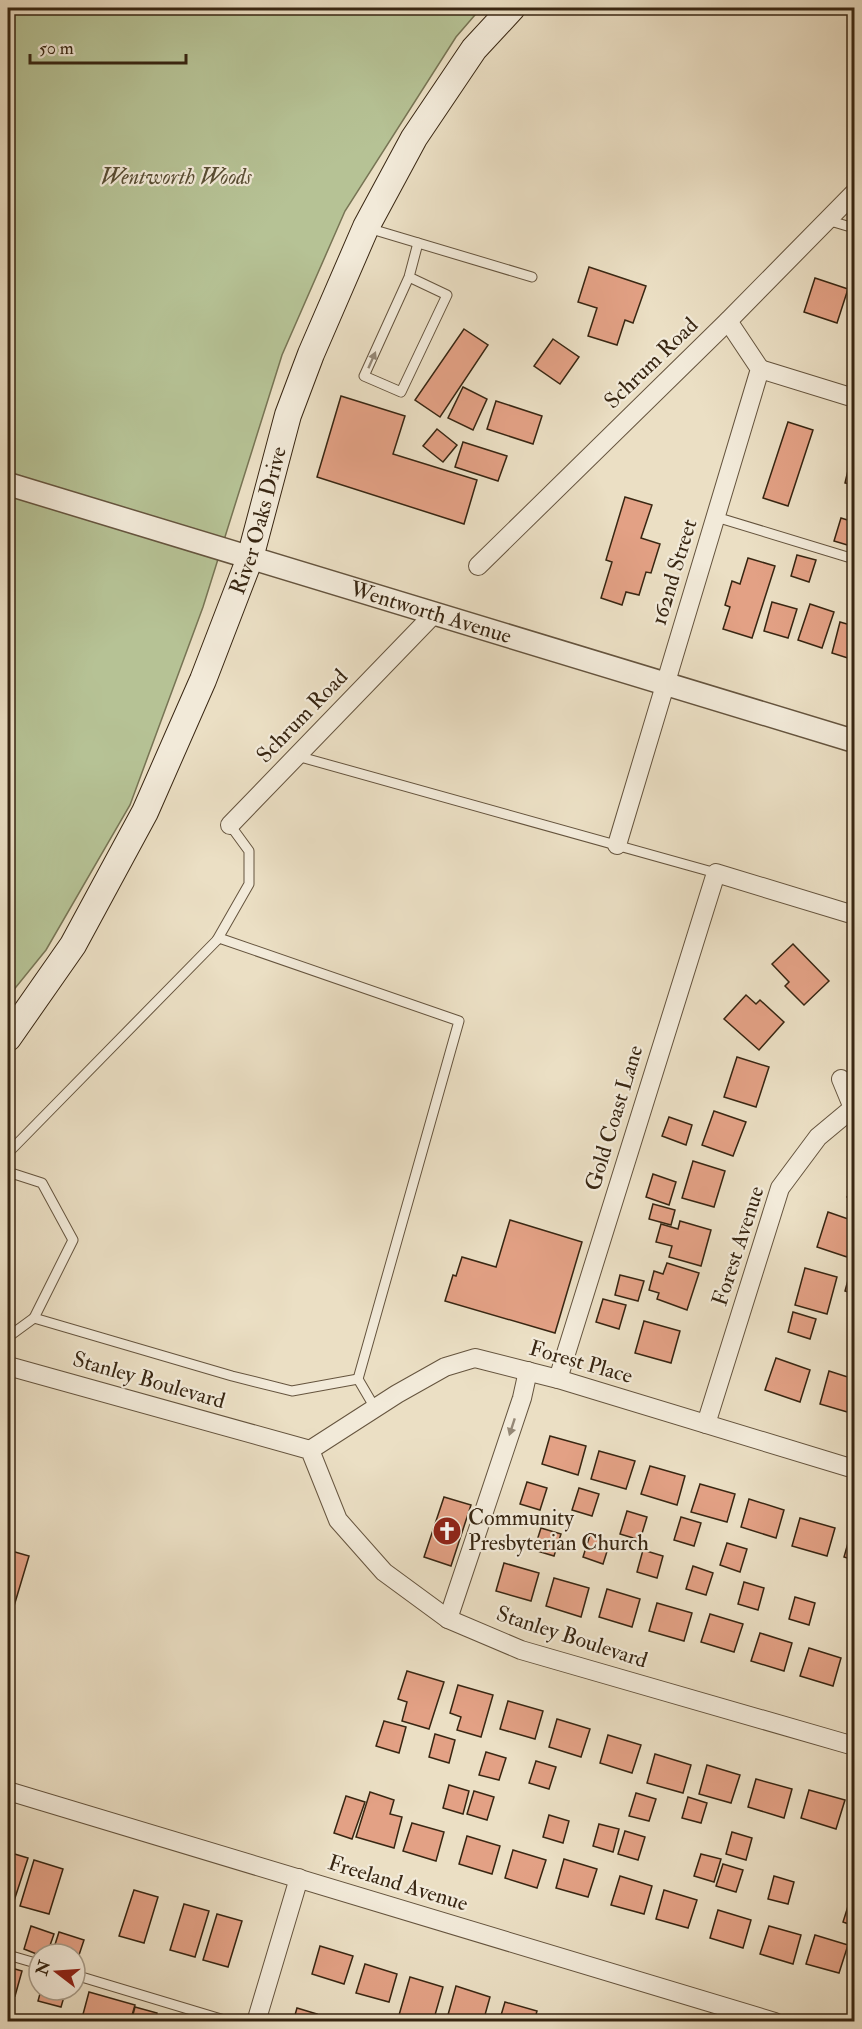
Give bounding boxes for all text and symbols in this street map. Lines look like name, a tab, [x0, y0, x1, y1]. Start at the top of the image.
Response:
scale bar	[30, 27, 186, 65]
text: 50 m	[39, 37, 74, 60]
park label: Wentworth Woods	[100, 163, 252, 191]
street label: Schrum Road	[598, 311, 704, 415]
one-way arrow	[367, 351, 376, 368]
street label: River Oaks Drive	[223, 443, 293, 599]
street label: 162nd Street	[645, 515, 703, 629]
street label: Wentworth Avenue	[346, 574, 515, 650]
street label: Schrum Road	[250, 663, 354, 769]
street label: Gold Coast Lane	[579, 1042, 649, 1194]
street label: Forest Avenue	[705, 1183, 771, 1309]
street label: Forest Place	[526, 1334, 636, 1390]
street label: Stanley Boulevard	[70, 1345, 229, 1415]
one-way arrow	[507, 1418, 516, 1436]
place label: Community Presbyterian Church	[468, 1504, 649, 1557]
church icon: Community Presbyterian Church	[431, 1515, 463, 1547]
street label: Stanley Boulevard	[493, 1599, 651, 1675]
street label: Freeland Avenue	[325, 1848, 471, 1918]
north arrow	[27, 1942, 87, 2002]
text: N	[32, 1957, 55, 1979]

